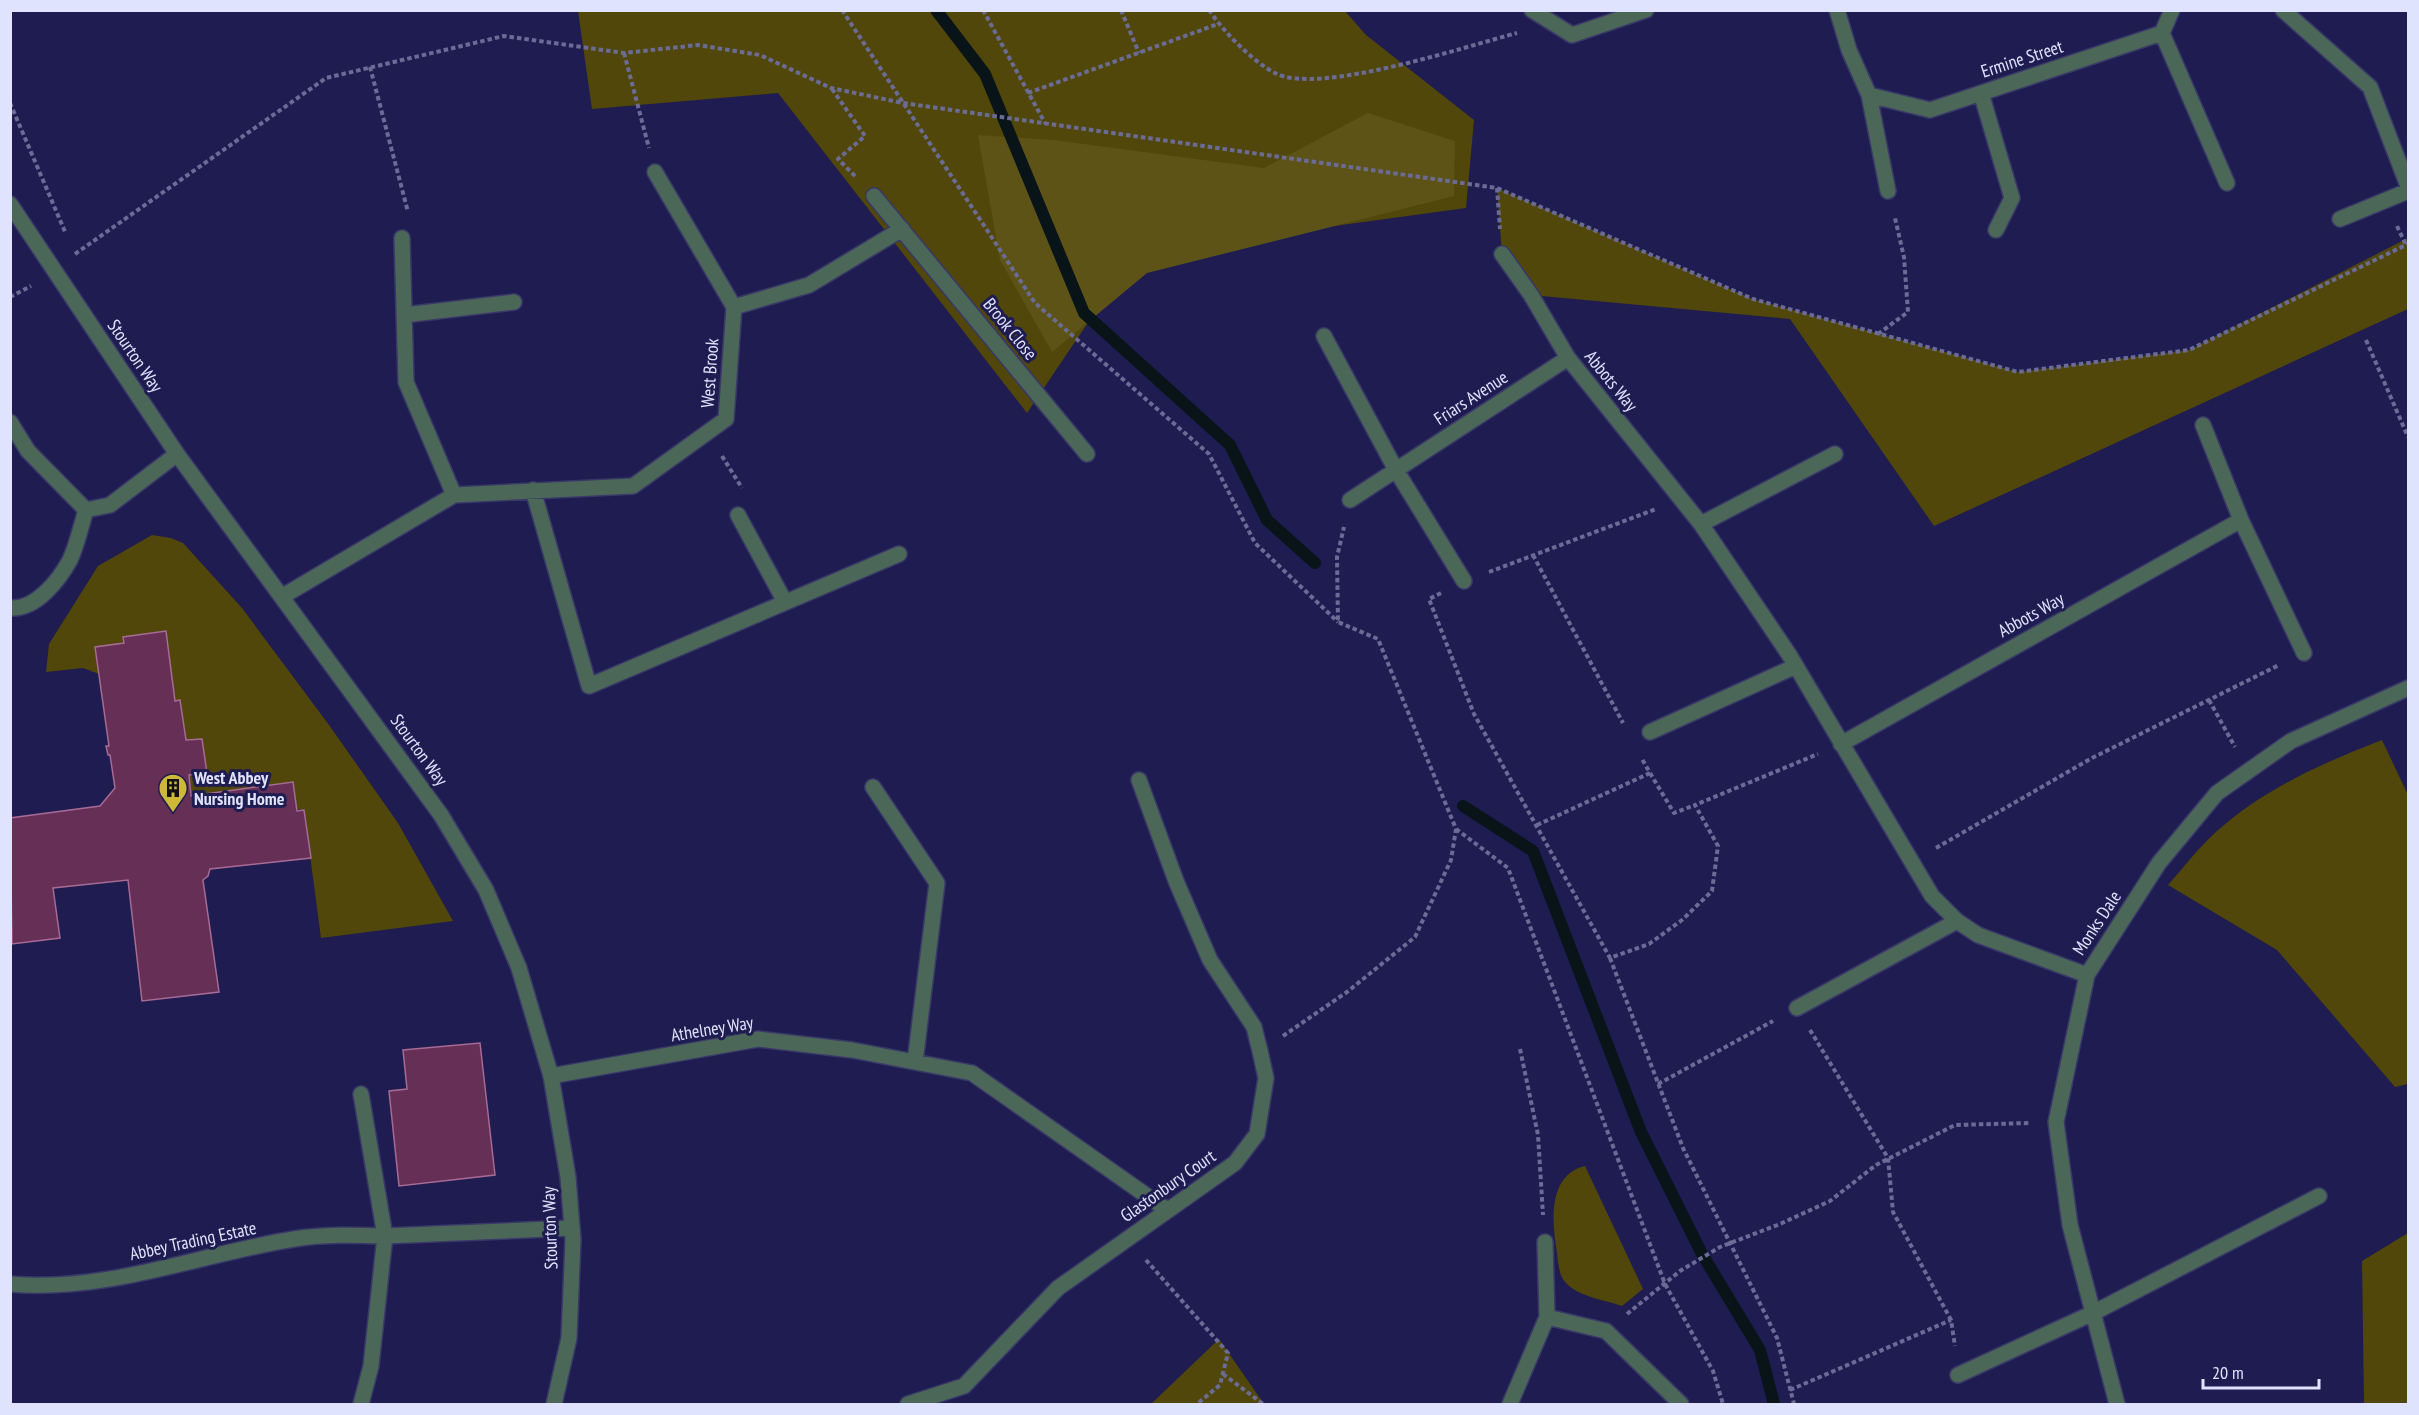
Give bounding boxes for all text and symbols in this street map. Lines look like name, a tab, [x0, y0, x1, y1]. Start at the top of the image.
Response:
street label: Ermine Street	[1978, 34, 2066, 83]
street label: Brook Close	[978, 293, 1042, 364]
street label: Stourton Way	[103, 315, 168, 397]
street label: West Brook	[696, 337, 723, 409]
street label: Abbots Way	[1580, 345, 1643, 416]
street label: Friars Avenue	[1430, 365, 1512, 430]
street label: Abbots Way	[1994, 587, 2068, 642]
street label: Stourton Way	[386, 709, 453, 790]
place label: West Abbey Nursing Home	[193, 766, 285, 810]
building icon: West Abbey Nursing Home	[157, 772, 189, 814]
street label: Monks Dale	[2067, 886, 2126, 959]
street label: Athelney Way	[669, 1011, 755, 1046]
street label: Glastonbury Court	[1116, 1144, 1220, 1227]
street label: Stourton Way	[537, 1186, 562, 1270]
street label: Abbey Trading Estate	[127, 1216, 258, 1265]
scale bar	[2203, 1352, 2318, 1390]
text: 20 m	[2212, 1361, 2244, 1384]

